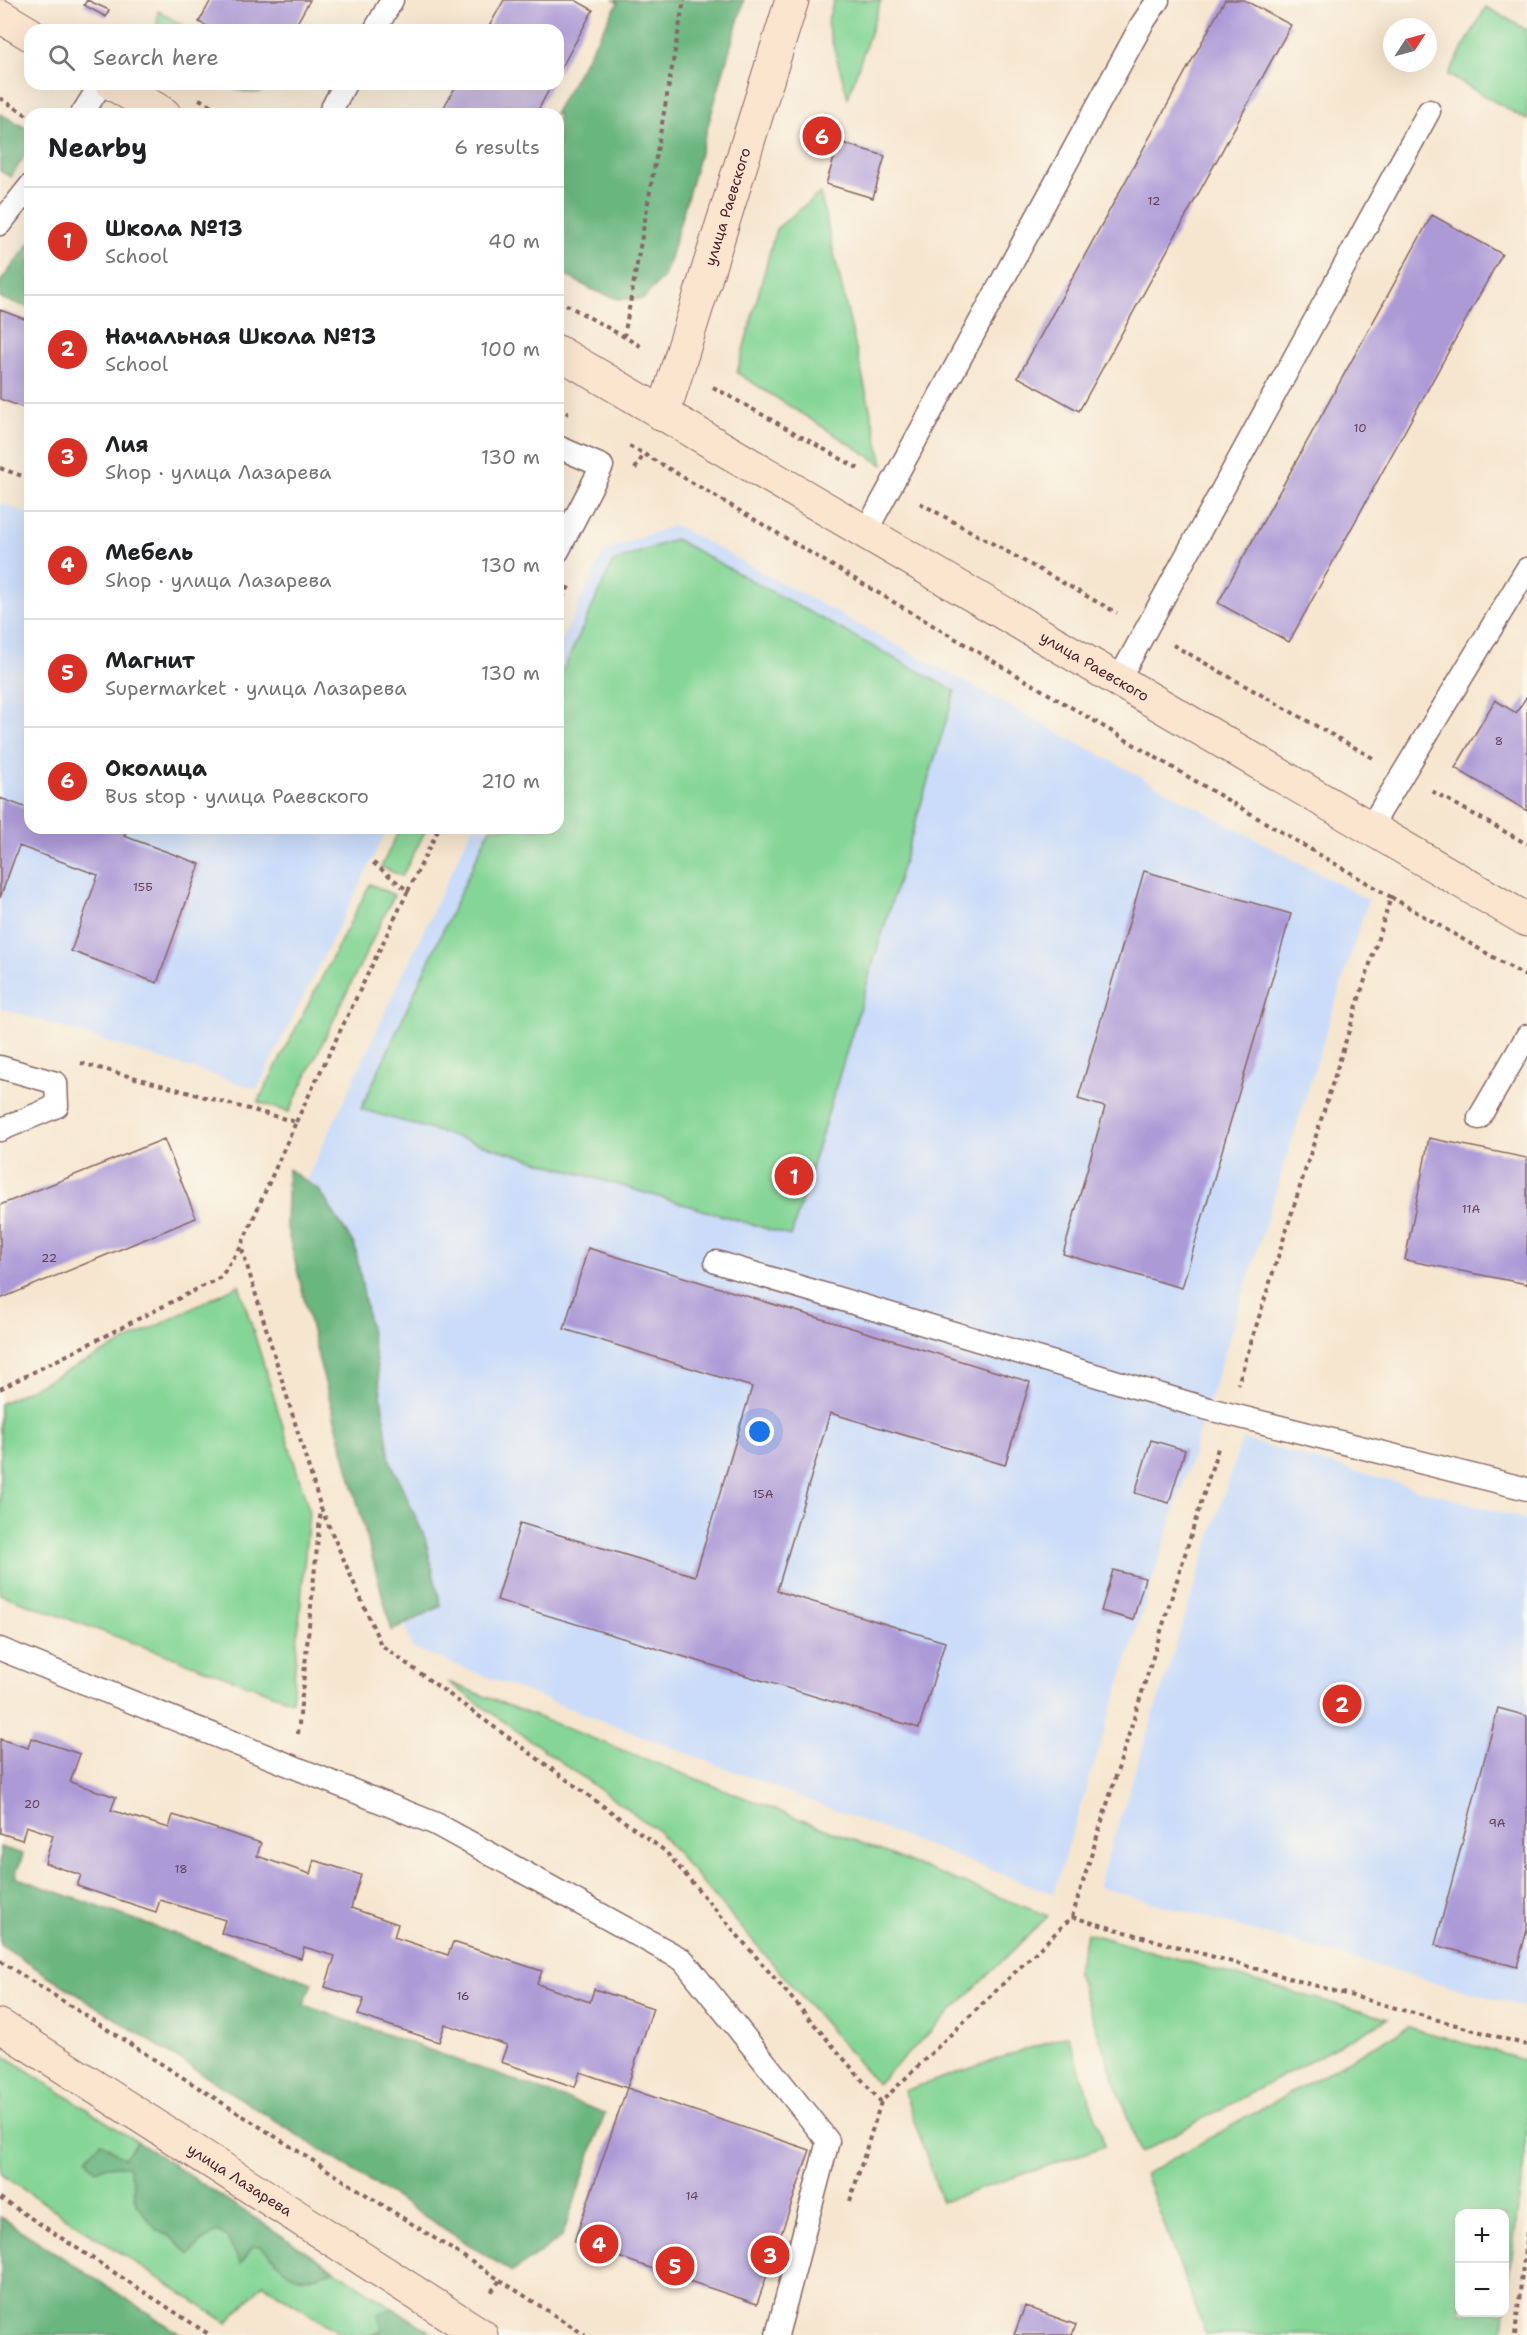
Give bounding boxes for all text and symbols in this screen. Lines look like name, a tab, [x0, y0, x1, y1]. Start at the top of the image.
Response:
north arrow	[1383, 18, 1437, 72]
search box	[24, 24, 564, 90]
icon: search	[45, 41, 78, 74]
text: Search here	[93, 43, 219, 72]
pin: 6	[802, 114, 842, 158]
text: Nearby	[48, 130, 147, 165]
text: 6 results	[454, 134, 540, 160]
street label: улица Раевского	[700, 145, 756, 269]
house number: 12	[1148, 193, 1160, 209]
text: Школа №13	[105, 214, 243, 243]
text: 1	[63, 228, 72, 254]
text: 40 m	[488, 228, 540, 254]
text: School	[105, 243, 168, 269]
text: Начальная Школа №13	[105, 322, 376, 351]
text: 2	[61, 336, 75, 362]
text: 100 m	[480, 336, 540, 362]
text: School	[105, 351, 168, 377]
house number: 10	[1353, 420, 1367, 436]
text: Лия	[105, 430, 148, 459]
text: 3	[61, 444, 75, 470]
text: 130 m	[481, 444, 540, 470]
text: Shop · улица Лазарева	[105, 459, 332, 485]
text: Мебель	[105, 538, 193, 567]
text: 4	[61, 552, 75, 578]
text: 130 m	[481, 552, 540, 578]
text: Shop · улица Лазарева	[105, 567, 332, 593]
street label: улица Раевского	[1036, 627, 1153, 706]
text: Магнит	[105, 646, 195, 675]
text: 5	[61, 660, 74, 686]
text: 130 m	[481, 660, 540, 686]
text: Supermarket · улица Лазарева	[105, 675, 407, 701]
house number: 8	[1495, 733, 1503, 749]
text: Околица	[105, 754, 207, 783]
text: 6	[61, 768, 75, 794]
text: 210 m	[481, 768, 540, 794]
text: Bus stop · улица Раевского	[105, 783, 369, 809]
house number: 15Б	[133, 879, 153, 895]
pin: 1	[774, 1154, 814, 1198]
house number: 11А	[1462, 1201, 1480, 1217]
house number: 22	[41, 1250, 57, 1266]
your location	[745, 1417, 774, 1446]
house number: 15А	[753, 1486, 774, 1502]
pin: 2	[1322, 1682, 1362, 1726]
house number: 20	[24, 1796, 40, 1812]
house number: 9А	[1488, 1815, 1506, 1831]
house number: 18	[174, 1861, 188, 1877]
house number: 16	[456, 1988, 470, 2004]
street label: улица Лазарева	[184, 2139, 296, 2221]
house number: 14	[686, 2188, 698, 2204]
map controls	[1455, 2209, 1509, 2317]
button: +	[1455, 2209, 1509, 2263]
pin: 4	[580, 2222, 618, 2266]
pin: 3	[750, 2232, 790, 2278]
pin: 5	[656, 2244, 694, 2288]
button: −	[1455, 2263, 1509, 2317]

